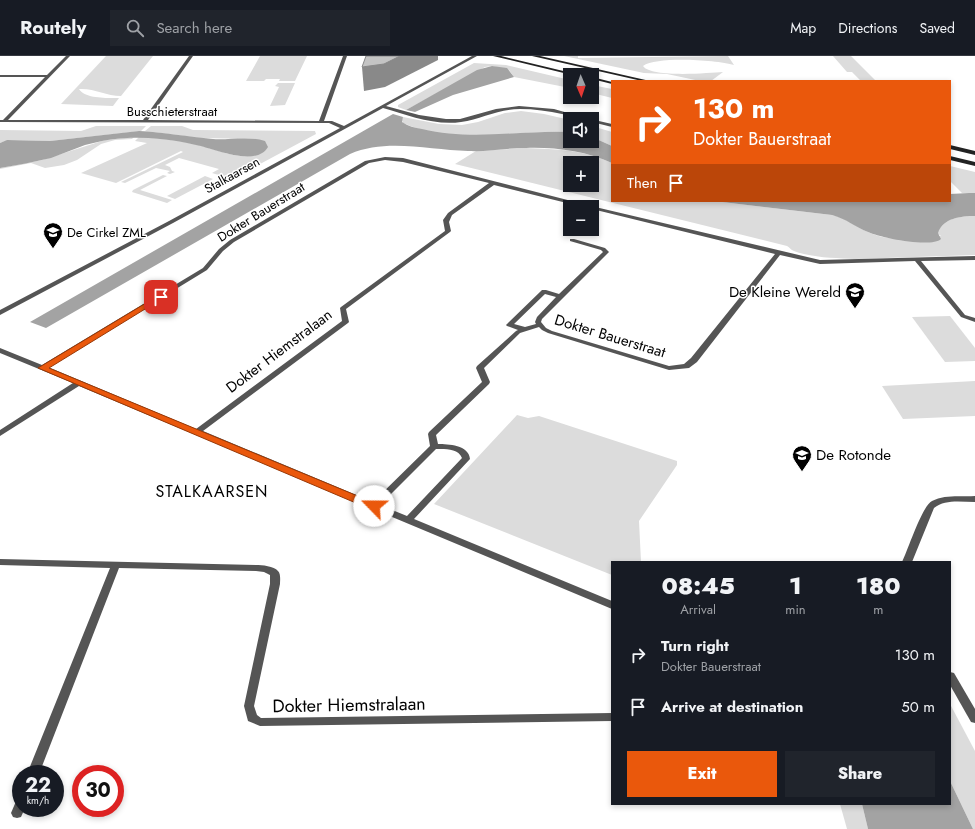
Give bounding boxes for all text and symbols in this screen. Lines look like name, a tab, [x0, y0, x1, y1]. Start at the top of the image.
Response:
search box	[110, 10, 390, 46]
text: Routely	[20, 14, 86, 41]
icon: search	[124, 17, 146, 39]
text: Search here	[156, 17, 232, 39]
text: Map	[790, 18, 816, 38]
text: Directions	[838, 18, 898, 38]
text: Saved	[920, 18, 955, 38]
north arrow	[563, 68, 599, 104]
map controls	[563, 68, 599, 236]
text: 130 m	[693, 88, 775, 129]
icon: right	[627, 96, 679, 148]
street label: Busschieterstraat	[127, 102, 218, 121]
button: sound	[563, 112, 599, 148]
text: Dokter Bauerstraat	[693, 126, 831, 152]
street label: Stalkaarsen	[201, 152, 263, 198]
button: +	[563, 156, 599, 192]
text: Then	[627, 172, 657, 194]
icon: arrive	[665, 172, 687, 194]
street label: Dokter Bauerstraat	[214, 177, 309, 246]
button: −	[563, 200, 599, 236]
school or university icon: De Cirkel ZML	[42, 221, 64, 249]
place label: De Cirkel ZML	[67, 223, 146, 242]
pin	[144, 280, 178, 314]
place label: De Kleine Wereld	[729, 281, 841, 303]
school or university icon: De Kleine Wereld	[844, 281, 866, 309]
icon: arrive	[150, 286, 172, 308]
street label: Dokter Hiemstralaan	[221, 304, 337, 398]
street label: Dokter Bauerstraat	[552, 309, 669, 363]
school or university icon: De Rotonde	[791, 444, 813, 472]
place label: De Rotonde	[816, 444, 891, 466]
district label: STALKAARSEN	[156, 480, 268, 503]
position arrow	[353, 485, 395, 527]
text: 08:45	[661, 568, 735, 603]
text: 1	[789, 568, 802, 603]
text: 180	[856, 568, 901, 603]
text: Arrival	[680, 600, 716, 619]
text: min	[785, 600, 806, 619]
text: m	[873, 600, 883, 619]
text: Turn right	[661, 635, 729, 657]
icon: right	[627, 644, 649, 666]
text: 130 m	[895, 644, 935, 666]
text: Dokter Bauerstraat	[661, 657, 761, 676]
street label: Dokter Hiemstralaan	[272, 691, 426, 719]
icon: arrive	[627, 696, 649, 718]
text: Arrive at destination	[661, 696, 803, 718]
text: 50 m	[901, 696, 935, 718]
button: Exit	[627, 751, 777, 797]
button: Share	[785, 751, 935, 797]
speed limit sign: 30	[72, 765, 124, 817]
text: 22	[25, 771, 51, 800]
text: km/h	[27, 793, 49, 808]

